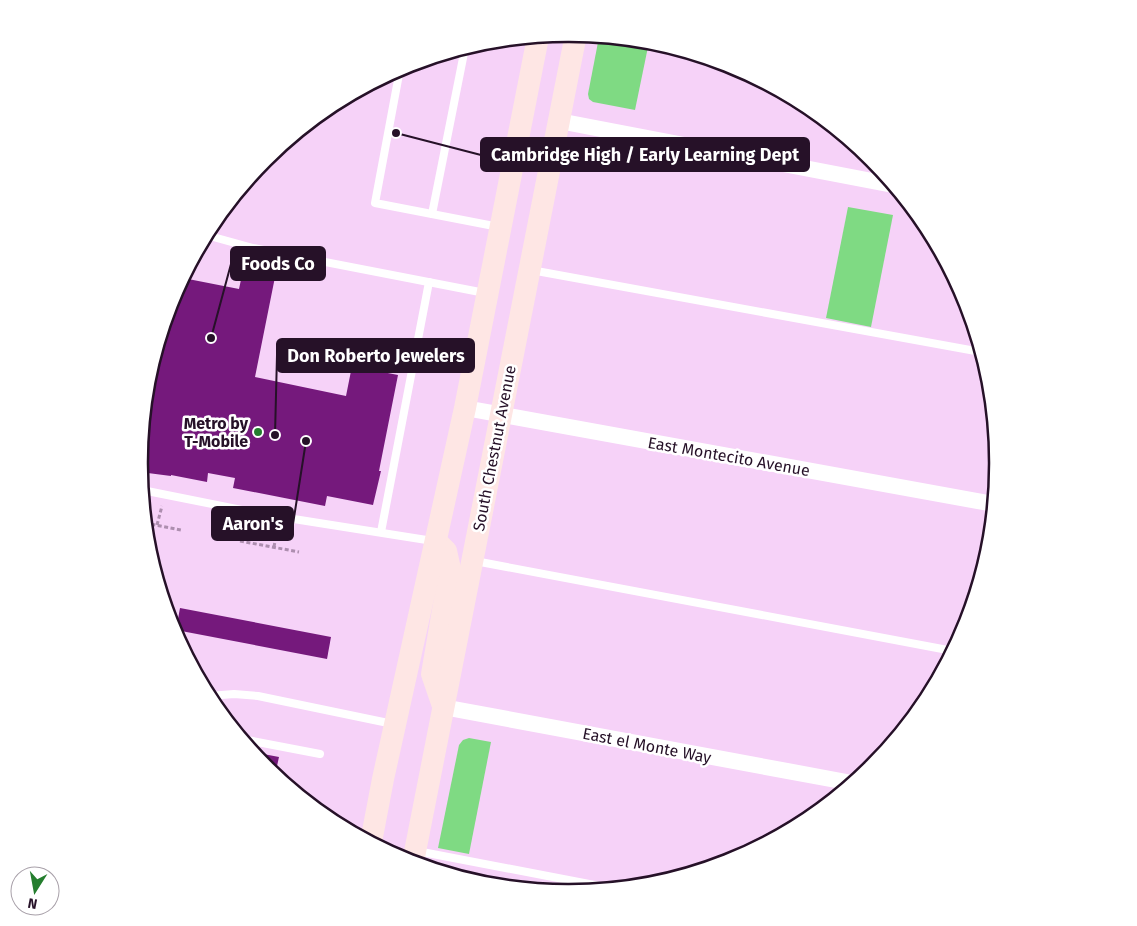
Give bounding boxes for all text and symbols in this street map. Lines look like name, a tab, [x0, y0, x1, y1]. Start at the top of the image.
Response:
callout: Cambridge High / Early Learning Dept	[481, 138, 809, 171]
text: Cambridge High / Early Learning Dept	[491, 144, 800, 166]
callout: Foods Co	[231, 247, 325, 280]
text: Foods Co	[241, 253, 315, 275]
callout: Don Roberto Jewelers	[277, 339, 474, 372]
text: Don Roberto Jewelers	[287, 345, 465, 367]
street label: South Chestnut Avenue	[469, 363, 520, 533]
place label: Metro by T-Mobile	[184, 414, 249, 451]
marker: Metro by T-Mobile	[252, 426, 264, 438]
street label: East Montecito Avenue	[646, 433, 811, 480]
callout: Aaron's	[212, 507, 293, 540]
text: Aaron's	[222, 513, 284, 535]
street label: East el Monte Way	[581, 724, 713, 767]
north arrow	[10, 866, 60, 916]
text: N	[26, 894, 39, 913]

